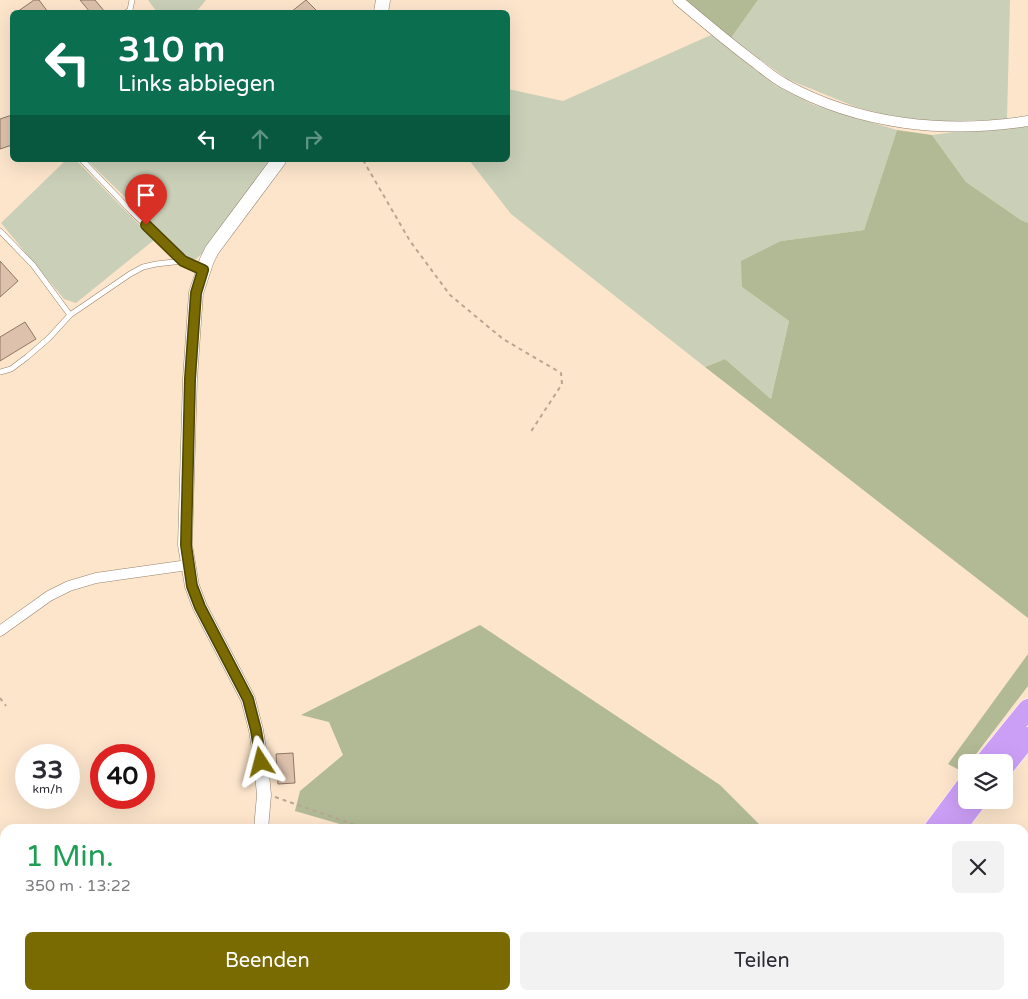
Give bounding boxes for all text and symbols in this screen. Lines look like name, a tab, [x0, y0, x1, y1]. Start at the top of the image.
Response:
text: 310 m	[118, 29, 225, 71]
icon: left	[35, 30, 100, 95]
text: Links abbiegen	[118, 71, 276, 97]
icon: left	[193, 125, 221, 153]
icon: ahead	[246, 125, 274, 153]
icon: right	[299, 125, 327, 153]
pin	[125, 174, 167, 225]
icon: arrive	[132, 181, 160, 209]
position arrow	[234, 735, 286, 787]
speed limit sign: 40	[90, 744, 155, 809]
map controls	[958, 754, 1013, 809]
button: layers	[958, 754, 1013, 809]
text: 33	[32, 755, 63, 785]
text: km/h	[32, 782, 63, 796]
text: 1 Min.	[25, 838, 114, 875]
button: close	[952, 841, 1004, 893]
text: 350 m · 13:22	[25, 876, 131, 896]
button: Beenden	[25, 932, 510, 990]
button: Teilen	[520, 932, 1004, 990]

